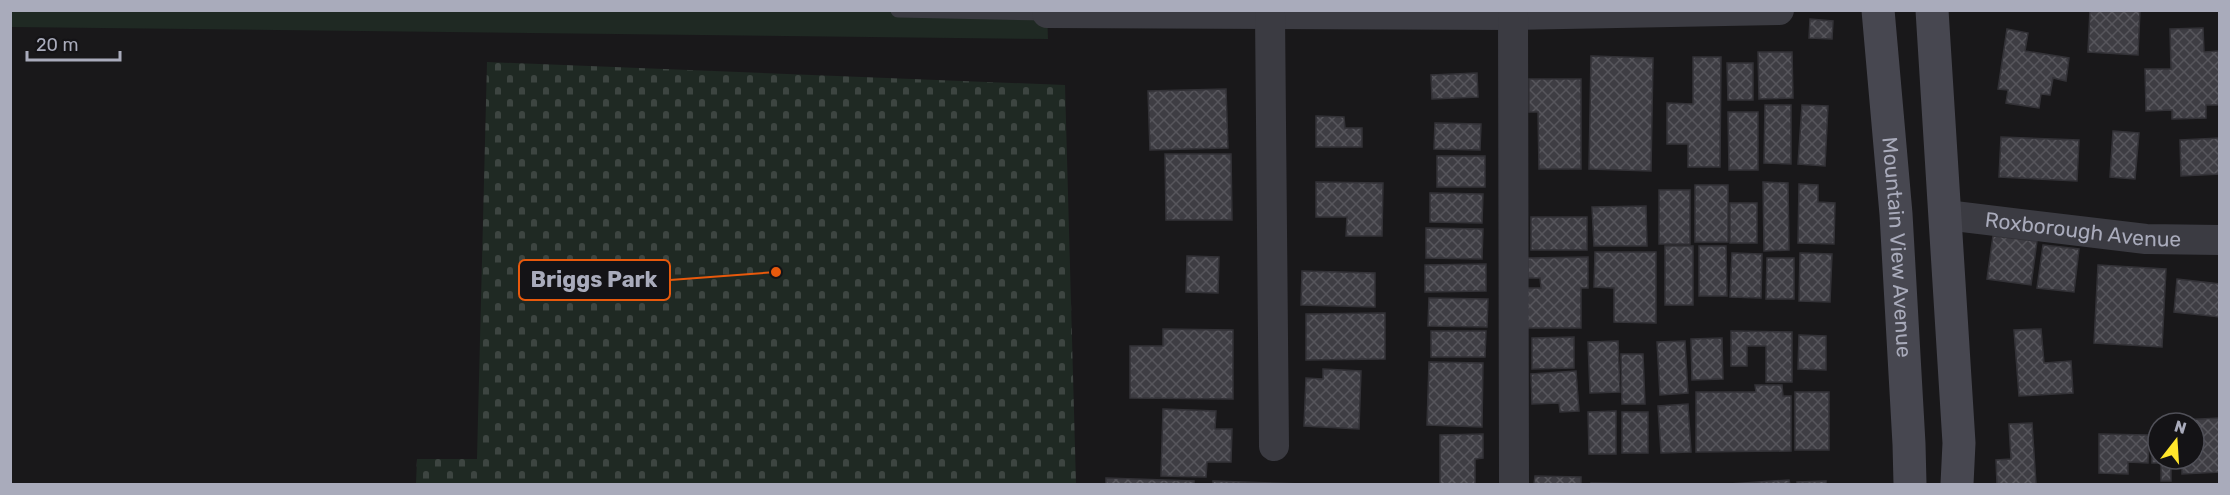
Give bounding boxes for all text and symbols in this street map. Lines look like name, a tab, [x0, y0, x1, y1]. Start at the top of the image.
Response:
scale bar	[27, 24, 120, 62]
text: 20 m	[36, 34, 78, 56]
street label: Mountain View Avenue	[1877, 136, 1917, 358]
street label: Roxborough Avenue	[1984, 207, 2181, 251]
callout: Briggs Park	[519, 260, 670, 300]
text: Briggs Park	[531, 266, 658, 293]
north arrow	[2146, 411, 2206, 471]
text: N	[2172, 416, 2189, 438]

